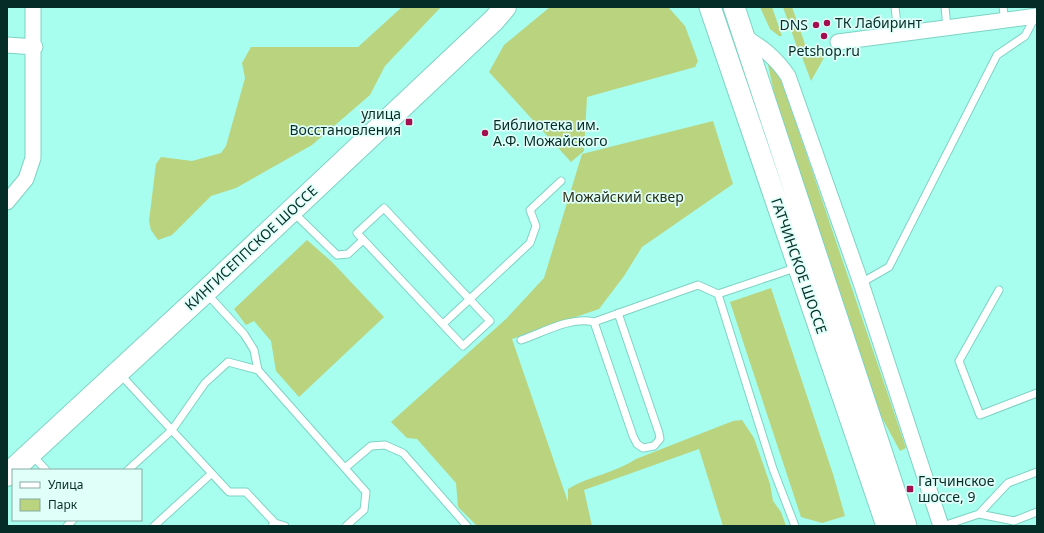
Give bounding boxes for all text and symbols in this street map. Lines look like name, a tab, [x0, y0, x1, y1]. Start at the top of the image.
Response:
place label: ТК Лабиринт	[835, 13, 923, 32]
place label: DNS	[779, 15, 808, 34]
marker: ТК Лабиринт	[822, 18, 832, 28]
marker: DNS	[811, 20, 821, 30]
marker: Petshop.ru	[819, 31, 829, 41]
place label: Petshop.ru	[788, 41, 860, 60]
place label: улица Восстановления	[290, 104, 401, 139]
place label: Библиотека им. А.Ф. Можайского	[493, 115, 608, 150]
marker: улица Восстановления	[404, 117, 414, 127]
marker: Библиотека им. А.Ф. Можайского	[480, 128, 490, 138]
street label: КИНГИСЕППСКОЕ ШОССЕ	[180, 181, 321, 314]
park label: Можайский сквер	[562, 187, 684, 206]
street label: ГАТЧИНСКОЕ ШОССЕ	[767, 195, 832, 336]
legend	[12, 469, 142, 521]
place label: Гатчинское шоссе, 9	[918, 471, 995, 506]
text: Улица	[48, 476, 83, 493]
marker: Гатчинское шоссе, 9	[905, 484, 915, 494]
text: Парк	[48, 496, 78, 513]

